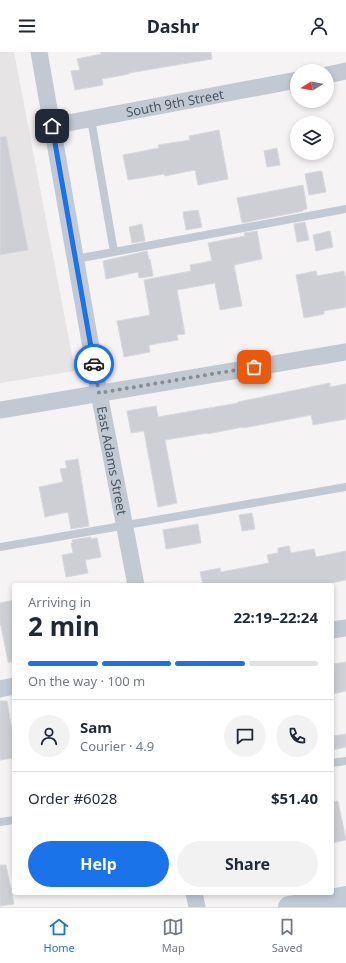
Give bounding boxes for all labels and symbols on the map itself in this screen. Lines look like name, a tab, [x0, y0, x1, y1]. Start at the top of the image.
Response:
north arrow	[290, 64, 334, 108]
street label: South 9th Street	[124, 85, 226, 121]
pin	[35, 109, 69, 143]
courier	[74, 344, 114, 384]
pin	[237, 350, 271, 384]
street label: East Adams Street	[93, 405, 131, 517]

